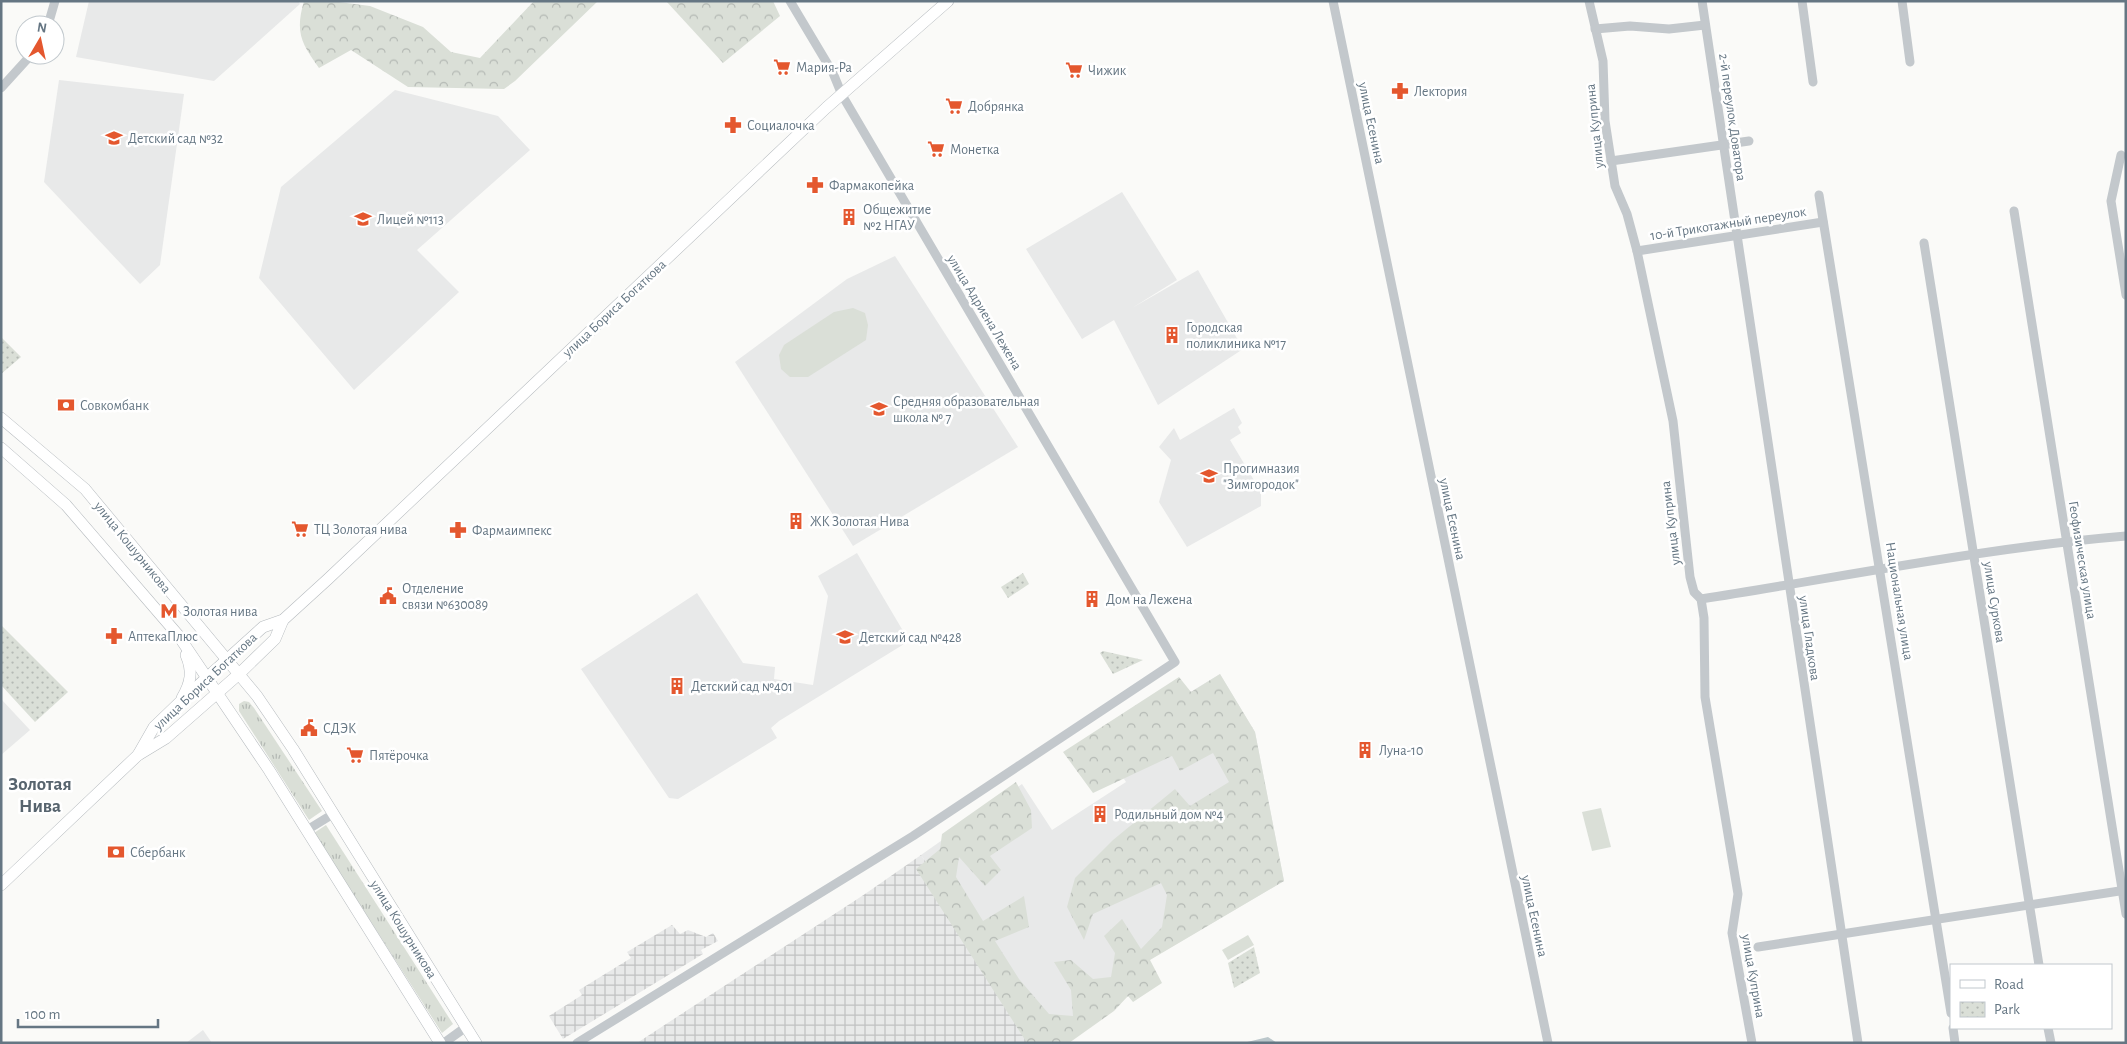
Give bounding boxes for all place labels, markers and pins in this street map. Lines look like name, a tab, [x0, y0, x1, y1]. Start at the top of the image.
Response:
supermarket icon: Мария-Ра	[772, 57, 792, 77]
supermarket icon: Чижик	[1064, 60, 1084, 80]
place label: Мария-Ра	[796, 61, 853, 75]
place label: Чижик	[1088, 64, 1127, 78]
pharmacy icon: Лектория	[1390, 81, 1410, 101]
place label: Лектория	[1414, 85, 1467, 99]
supermarket icon: Добрянка	[944, 96, 964, 116]
place label: Добрянка	[968, 100, 1024, 114]
pharmacy icon: Социалочка	[723, 115, 743, 135]
place label: Социалочка	[747, 119, 815, 133]
school or university icon: Детский сад №32	[104, 128, 124, 148]
place label: Детский сад №32	[128, 132, 223, 146]
supermarket icon: Монетка	[926, 139, 946, 159]
place label: Монетка	[950, 143, 1000, 157]
pharmacy icon: Фармакопейка	[805, 175, 825, 195]
place label: Фармакопейка	[829, 179, 915, 193]
place label: Общежитие №2 НГАУ	[863, 203, 931, 233]
building icon: Общежитие №2 НГАУ	[839, 207, 859, 227]
school or university icon: Лицей №113	[353, 209, 373, 229]
place label: Лицей №113	[377, 213, 444, 227]
place label: Городская поликлиника №17	[1186, 321, 1286, 351]
building icon: Городская поликлиника №17	[1162, 325, 1182, 345]
bank icon: Совкомбанк	[56, 395, 76, 415]
place label: Средняя образовательная школа № 7	[893, 395, 1040, 425]
place label: Совкомбанк	[80, 399, 149, 413]
school or university icon: Средняя образовательная школа № 7	[869, 399, 889, 419]
place label: Прогимназия "Зимгородок"	[1223, 462, 1300, 492]
school or university icon: Прогимназия "Зимгородок"	[1199, 466, 1219, 486]
building icon: ЖК Золотая Нива	[786, 511, 806, 531]
place label: ЖК Золотая Нива	[810, 515, 910, 529]
supermarket icon: ТЦ Золотая нива	[290, 519, 310, 539]
pharmacy icon: Фармаимпекс	[448, 520, 468, 540]
place label: ТЦ Золотая нива	[314, 523, 408, 537]
place label: Фармаимпекс	[472, 524, 552, 538]
place label: Отделение связи №630089	[402, 582, 488, 612]
public building icon: Отделение связи №630089	[378, 586, 398, 606]
building icon: Дом на Лежена	[1082, 589, 1102, 609]
place label: Дом на Лежена	[1106, 593, 1193, 607]
metro station icon: Золотая нива	[159, 601, 179, 621]
place label: Золотая нива	[183, 605, 258, 619]
pharmacy icon: АптекаПлюс	[104, 626, 124, 646]
school or university icon: Детский сад №428	[835, 627, 855, 647]
place label: АптекаПлюс	[128, 630, 198, 644]
place label: Детский сад №428	[859, 631, 962, 645]
building icon: Детский сад №401	[667, 676, 687, 696]
place label: Детский сад №401	[691, 680, 793, 694]
public building icon: СДЭК	[299, 718, 319, 738]
place label: СДЭК	[323, 722, 356, 736]
building icon: Луна-10	[1355, 740, 1375, 760]
place label: Луна-10	[1379, 744, 1423, 758]
supermarket icon: Пятёрочка	[345, 745, 365, 765]
place label: Пятёрочка	[369, 749, 429, 763]
building icon: Родильный дом №4	[1090, 804, 1110, 824]
place label: Родильный дом №4	[1114, 808, 1224, 822]
bank icon: Сбербанк	[106, 842, 126, 862]
place label: Сбербанк	[130, 846, 186, 860]

